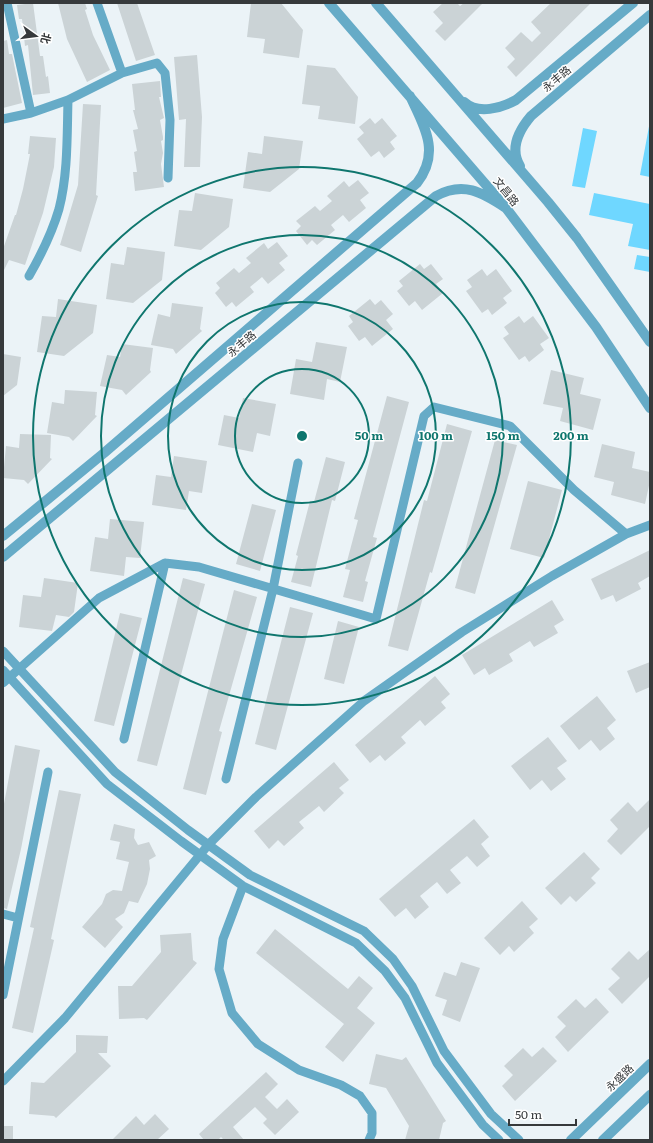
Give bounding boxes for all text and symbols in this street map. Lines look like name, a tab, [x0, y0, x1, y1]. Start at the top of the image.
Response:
north arrow	[16, 16, 56, 56]
text: 北	[38, 31, 56, 46]
street label: 永丰路	[538, 61, 574, 95]
street label: 文昌路	[490, 173, 524, 209]
street label: 永丰路	[223, 326, 259, 360]
text: 50 m	[355, 426, 383, 444]
text: 100 m	[419, 426, 453, 444]
text: 150 m	[486, 426, 520, 444]
text: 200 m	[553, 426, 589, 444]
centre of rings	[295, 429, 309, 443]
street label: 永盛路	[602, 1060, 636, 1094]
scale bar	[509, 1101, 576, 1127]
text: 50 m	[515, 1105, 542, 1123]

